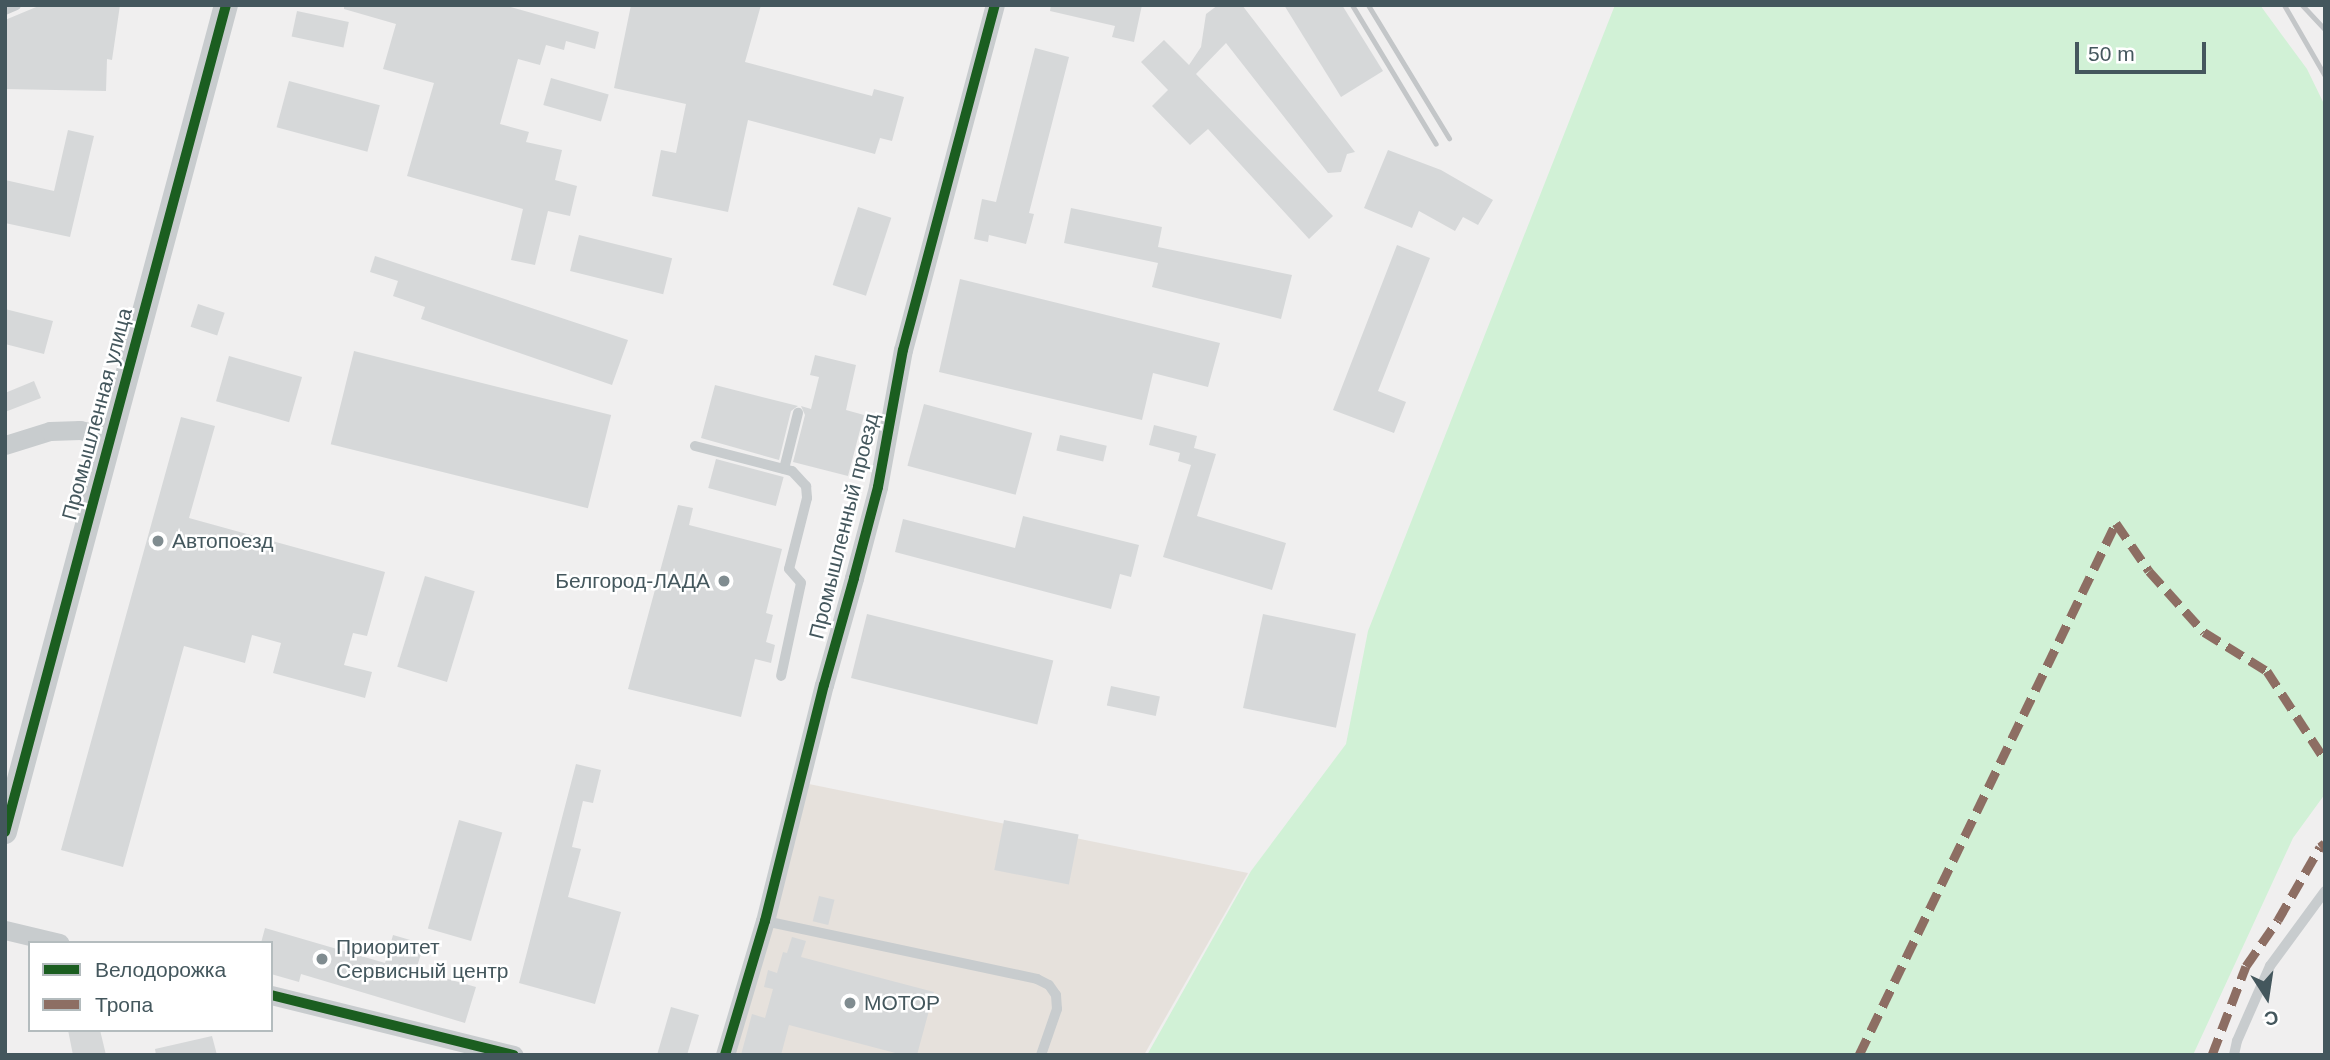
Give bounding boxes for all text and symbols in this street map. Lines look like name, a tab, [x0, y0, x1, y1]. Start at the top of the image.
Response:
scale bar	[2078, 28, 2209, 72]
text: 50 m	[2088, 42, 2135, 65]
street label: Промышленная улица	[57, 305, 137, 523]
street label: Промышленный проезд	[804, 410, 884, 642]
place label: Автопоезд	[172, 528, 273, 554]
marker: Автопоезд	[150, 533, 166, 549]
place label: Белгород-ЛАДА	[555, 568, 710, 594]
marker: Белгород-ЛАДА	[716, 573, 732, 589]
place label: Приоритет Сервисный центр	[336, 934, 509, 984]
legend	[28, 941, 273, 1032]
marker: Приоритет Сервисный центр	[314, 951, 330, 967]
text: Велодорожка	[95, 958, 226, 981]
north arrow	[2232, 962, 2302, 1032]
place label: МОТОР	[864, 990, 940, 1016]
text: Тропа	[95, 993, 153, 1016]
marker: МОТОР	[842, 995, 858, 1011]
text: С	[2263, 1006, 2280, 1030]

